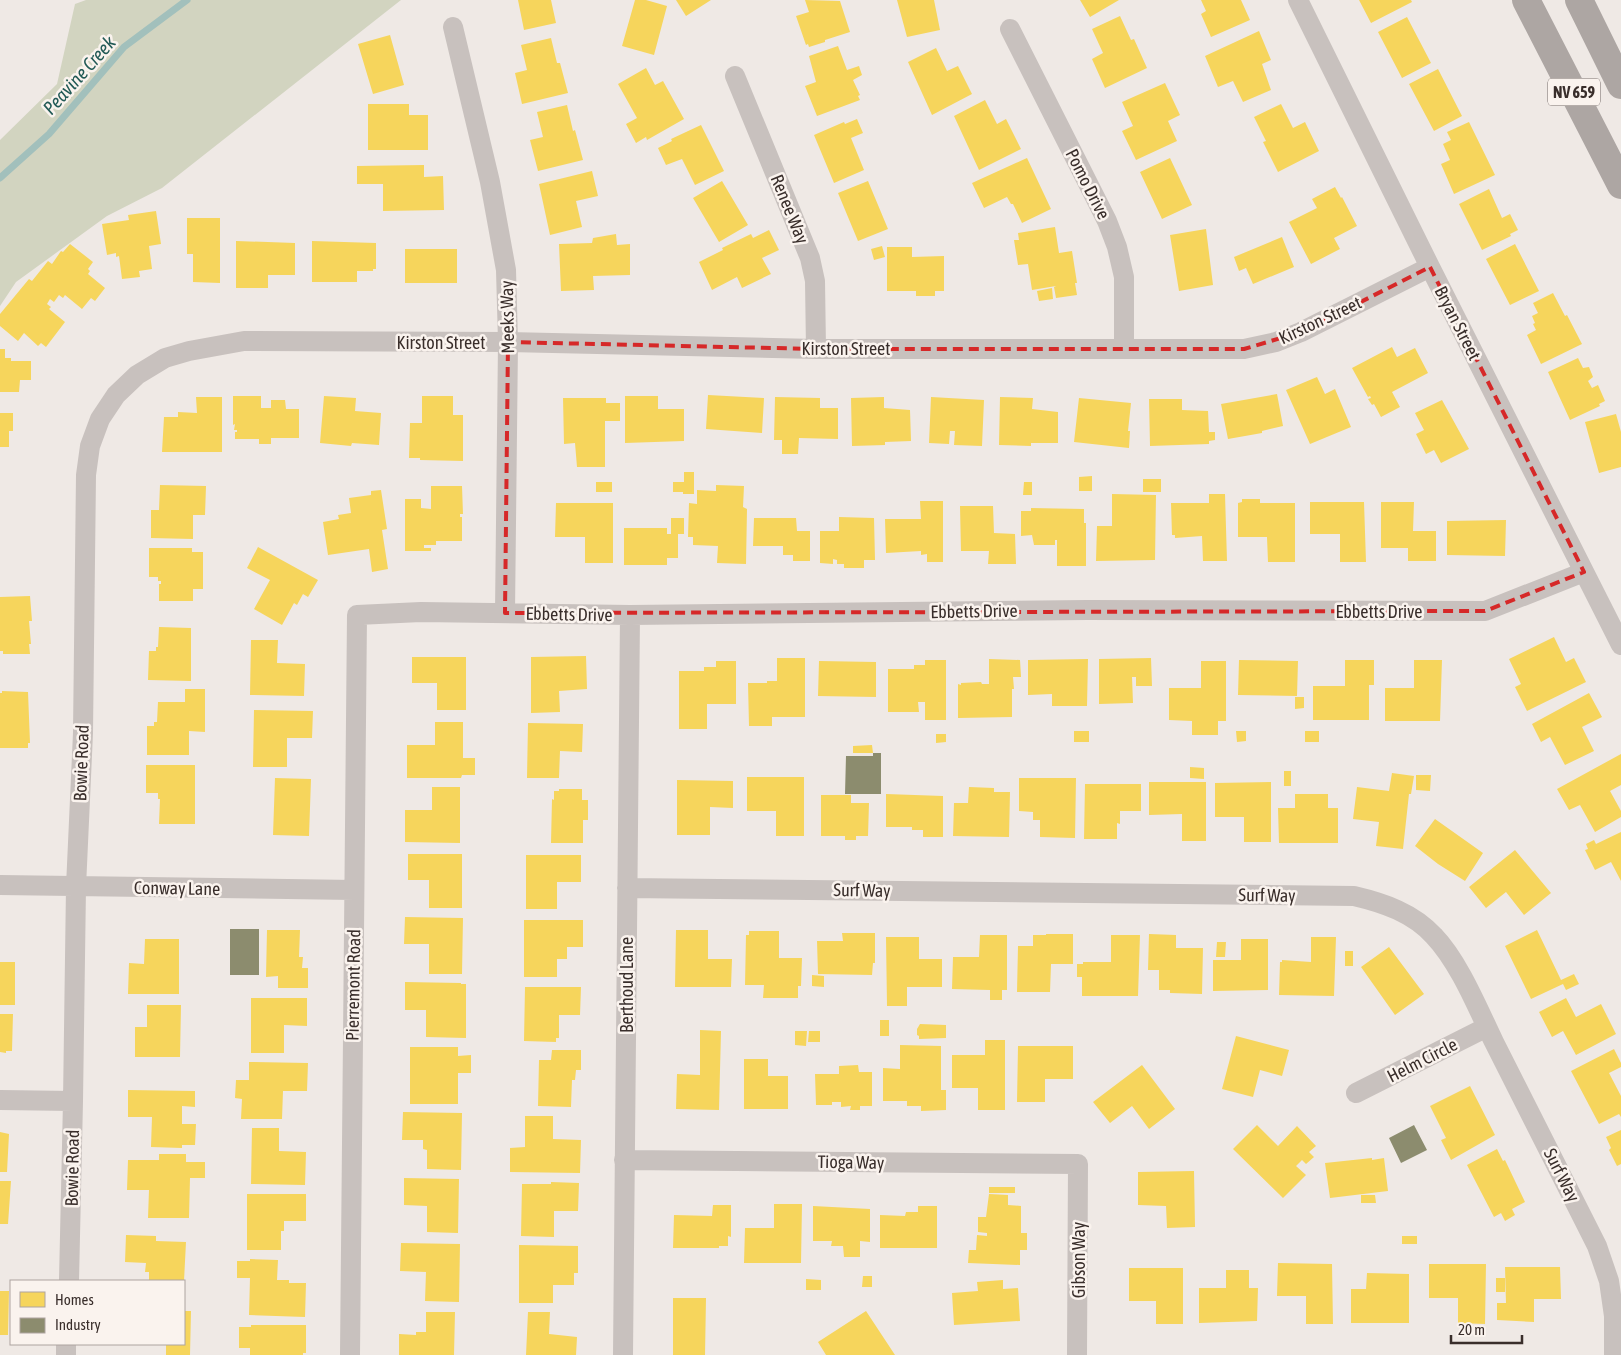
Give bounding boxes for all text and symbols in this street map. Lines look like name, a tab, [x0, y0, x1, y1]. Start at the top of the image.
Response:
water label: Peavine Creek	[38, 31, 120, 119]
road number: NV 659	[1548, 78, 1600, 105]
street label: Pomo Drive	[1061, 145, 1115, 223]
street label: Renee Way	[767, 171, 813, 247]
street label: Meeks Way	[496, 280, 518, 354]
street label: Bryan Street	[1430, 283, 1486, 363]
street label: Kirston Street	[1275, 292, 1365, 348]
street label: Kirston Street	[397, 332, 485, 353]
street label: Kirston Street	[802, 338, 890, 359]
street label: Ebbetts Drive	[930, 600, 1018, 622]
street label: Ebbetts Drive	[1335, 601, 1423, 622]
street label: Ebbetts Drive	[525, 603, 613, 625]
street label: Bowie Road	[69, 724, 93, 802]
street label: Conway Lane	[134, 877, 220, 899]
street label: Surf Way	[833, 879, 891, 901]
street label: Surf Way	[1238, 884, 1296, 906]
street label: Pierremont Road	[342, 929, 364, 1041]
street label: Berthoud Lane	[616, 937, 637, 1033]
street label: Helm Circle	[1383, 1033, 1461, 1087]
street label: Bowie Road	[61, 1129, 83, 1207]
street label: Surf Way	[1540, 1145, 1584, 1205]
street label: Tioga Way	[817, 1151, 885, 1173]
street label: Gibson Way	[1068, 1222, 1089, 1298]
legend	[10, 1280, 185, 1345]
text: Homes	[55, 1291, 94, 1308]
scale bar	[1451, 1312, 1522, 1344]
text: Industry	[55, 1316, 101, 1333]
text: 20 m	[1458, 1321, 1485, 1338]

